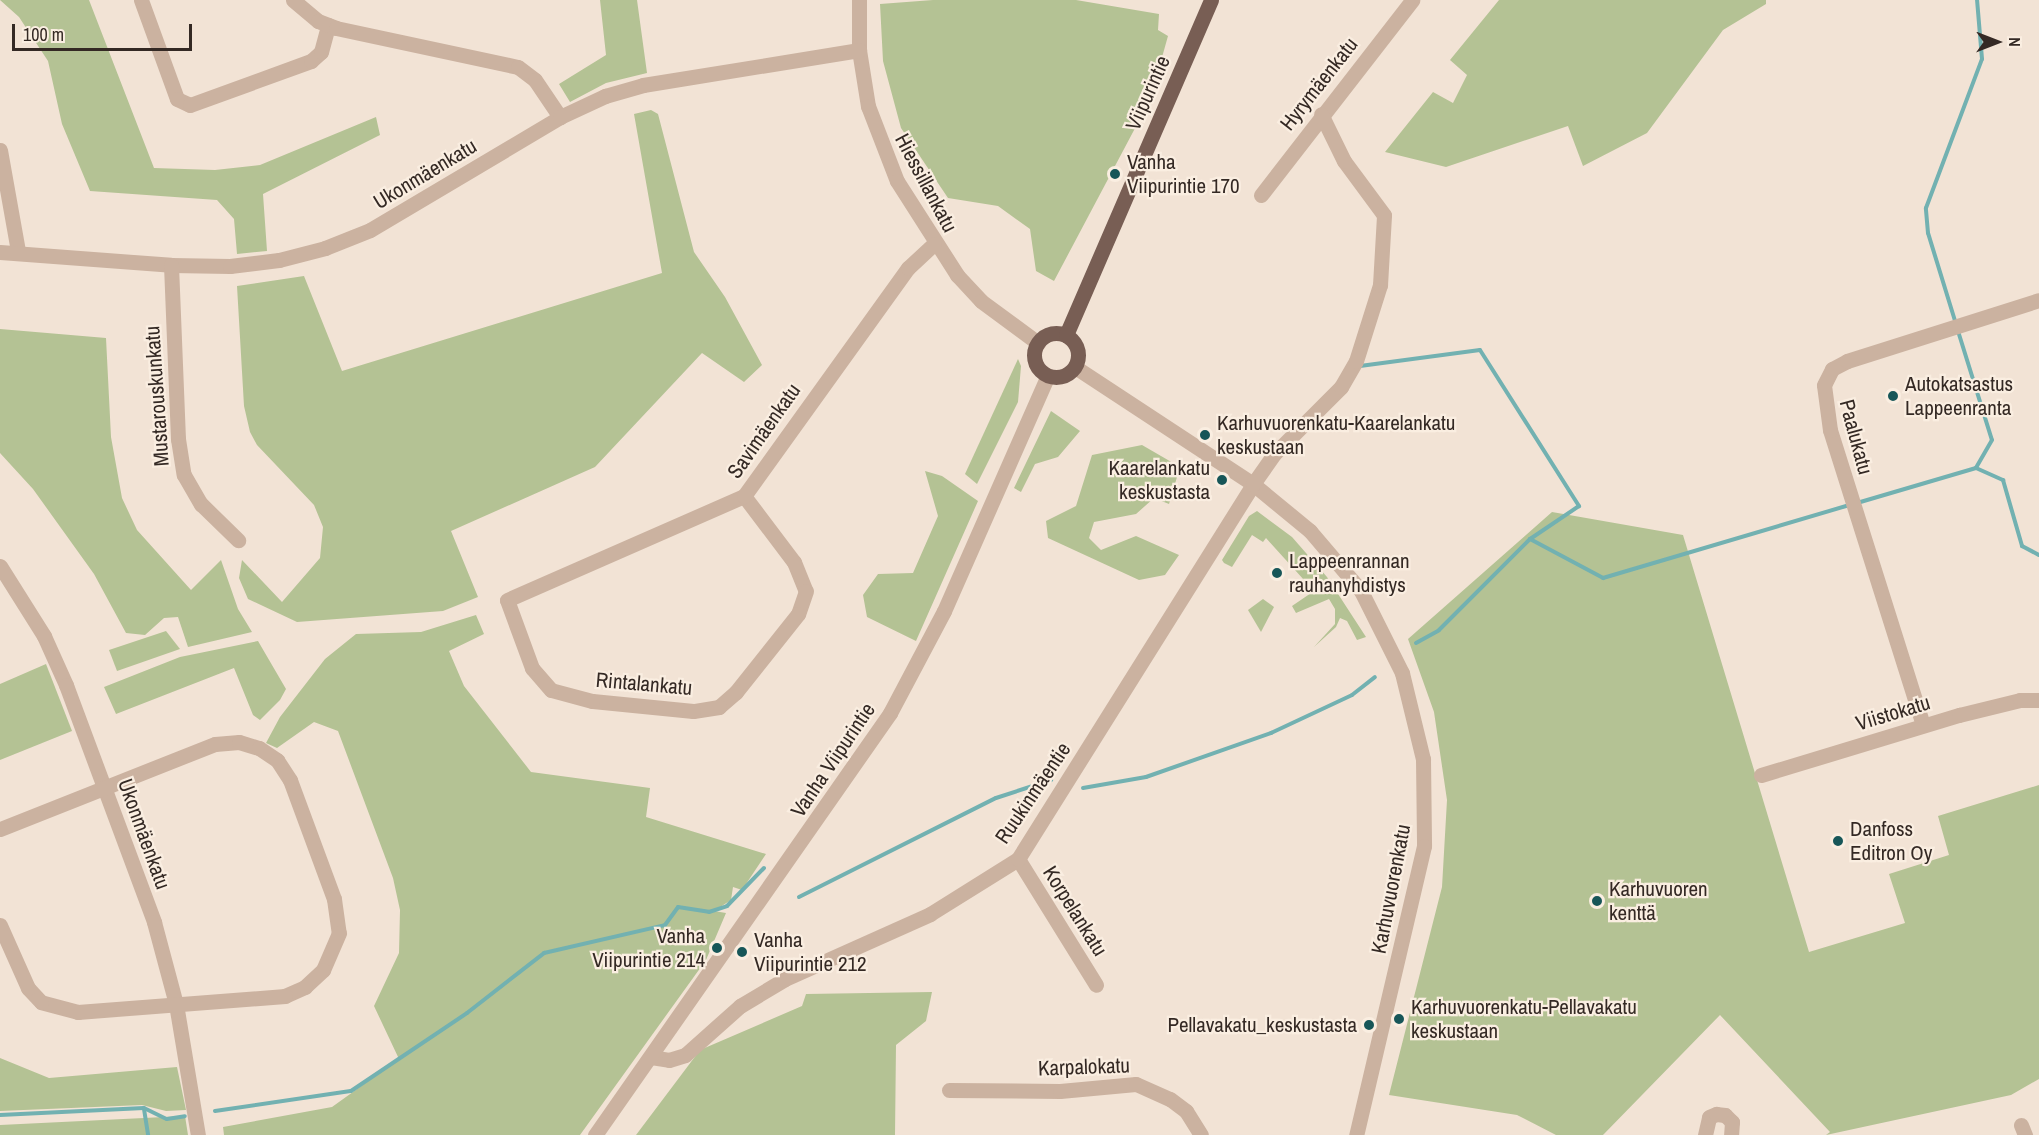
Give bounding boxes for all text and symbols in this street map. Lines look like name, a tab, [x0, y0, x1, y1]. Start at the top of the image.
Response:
scale bar	[15, 12, 195, 50]
north arrow	[1967, 12, 2027, 72]
text: 100 m	[23, 22, 64, 47]
street label: Hyrymäenkatu	[1275, 33, 1363, 135]
text: N	[2004, 37, 2026, 47]
street label: Viipurintie	[1120, 52, 1176, 134]
street label: Hiessillankatu	[889, 129, 963, 237]
street label: Ukonmäenkatu	[369, 133, 481, 215]
place label: Vanha Viipurintie 170	[1127, 149, 1240, 199]
marker: Vanha Viipurintie 170	[1108, 167, 1122, 181]
street label: Mustarouskunkatu	[140, 325, 174, 467]
place label: Autokatsastus Lappeenranta	[1905, 371, 2013, 421]
street label: Savimäenkatu	[722, 379, 806, 483]
marker: Autokatsastus Lappeenranta	[1886, 389, 1900, 403]
street label: Paalukatu	[1834, 397, 1878, 477]
place label: Karhuvuorenkatu-Kaarelankatu keskustaan	[1217, 410, 1455, 460]
marker: Karhuvuorenkatu-Kaarelankatu keskustaan	[1198, 428, 1212, 442]
place label: Kaarelankatu keskustasta	[1109, 455, 1210, 505]
marker: Kaarelankatu keskustasta	[1215, 473, 1229, 487]
place label: Lappeenrannan rauhanyhdistys	[1289, 548, 1410, 598]
marker: Lappeenrannan rauhanyhdistys	[1270, 566, 1284, 580]
street label: Rintalankatu	[595, 667, 693, 701]
street label: Viistokatu	[1853, 690, 1933, 736]
street label: Vanha Viipurintie	[786, 698, 880, 822]
street label: Ruukinmäentie	[990, 738, 1076, 848]
street label: Ukonmäenkatu	[112, 775, 176, 893]
place label: Danfoss Editron Oy	[1850, 816, 1932, 866]
street label: Karhuvuorenkatu	[1366, 822, 1416, 956]
marker: Danfoss Editron Oy	[1831, 834, 1845, 848]
street label: Korpelankatu	[1037, 861, 1113, 961]
place label: Karhuvuoren kenttä	[1609, 876, 1708, 926]
marker: Karhuvuoren kenttä	[1590, 894, 1604, 908]
place label: Vanha Viipurintie 214	[592, 923, 705, 973]
place label: Vanha Viipurintie 212	[754, 927, 867, 977]
marker: Vanha Viipurintie 214	[710, 941, 724, 955]
marker: Vanha Viipurintie 212	[735, 945, 749, 959]
place label: Karhuvuorenkatu-Pellavakatu keskustaan	[1411, 994, 1637, 1044]
place label: Pellavakatu_keskustasta	[1167, 1012, 1357, 1038]
marker: Karhuvuorenkatu-Pellavakatu keskustaan	[1392, 1012, 1406, 1026]
marker: Pellavakatu_keskustasta	[1362, 1018, 1376, 1032]
street label: Karpalokatu	[1038, 1053, 1130, 1081]

